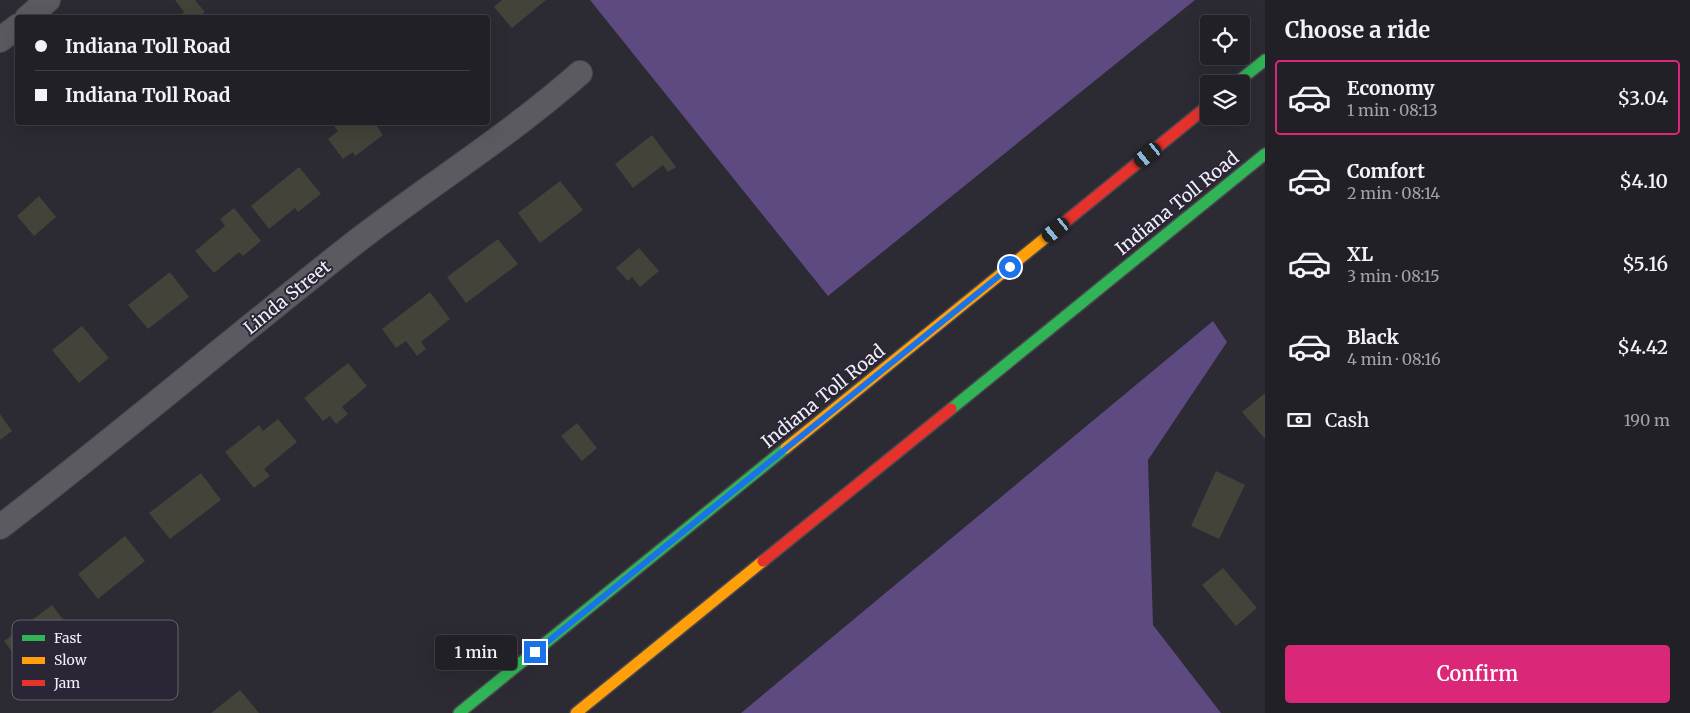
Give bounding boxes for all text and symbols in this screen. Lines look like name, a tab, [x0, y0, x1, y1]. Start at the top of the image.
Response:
map controls	[1200, 15, 1250, 125]
button: locate	[1200, 15, 1250, 65]
text: Choose a ride	[1285, 16, 1430, 44]
text: Indiana Toll Road	[65, 34, 230, 58]
button: layers	[1200, 75, 1250, 125]
icon: car	[1287, 75, 1332, 120]
text: Economy	[1347, 76, 1435, 100]
text: Indiana Toll Road	[65, 83, 230, 107]
text: $3.04	[1618, 86, 1668, 110]
text: 1 min · 08:13	[1347, 100, 1438, 120]
car	[1131, 140, 1164, 170]
street label: Indiana Toll Road	[1111, 146, 1243, 260]
icon: car	[1287, 158, 1332, 203]
text: Comfort	[1347, 159, 1425, 183]
text: $4.10	[1619, 169, 1668, 193]
text: 2 min · 08:14	[1347, 183, 1440, 203]
car	[1039, 215, 1072, 245]
icon: car	[1287, 241, 1332, 286]
text: XL	[1347, 242, 1373, 266]
text: $5.16	[1622, 252, 1668, 276]
street label: Linda Street	[239, 255, 335, 339]
route start	[999, 256, 1021, 278]
text: 3 min · 08:15	[1347, 266, 1440, 286]
icon: car	[1287, 324, 1332, 369]
text: Black	[1347, 325, 1399, 349]
text: $4.42	[1617, 335, 1668, 359]
street label: Indiana Toll Road	[757, 339, 889, 453]
text: 4 min · 08:16	[1347, 349, 1441, 369]
icon: cash	[1285, 406, 1313, 434]
text: Cash	[1325, 408, 1369, 432]
text: 190 m	[1624, 410, 1670, 430]
legend	[12, 620, 178, 700]
text: Fast	[54, 629, 82, 647]
callout: 1 min	[435, 634, 518, 670]
route end	[524, 641, 546, 663]
text: 1 min	[454, 642, 498, 662]
button: Confirm	[1285, 645, 1670, 703]
text: Slow	[54, 651, 87, 669]
text: Jam	[53, 674, 80, 692]

